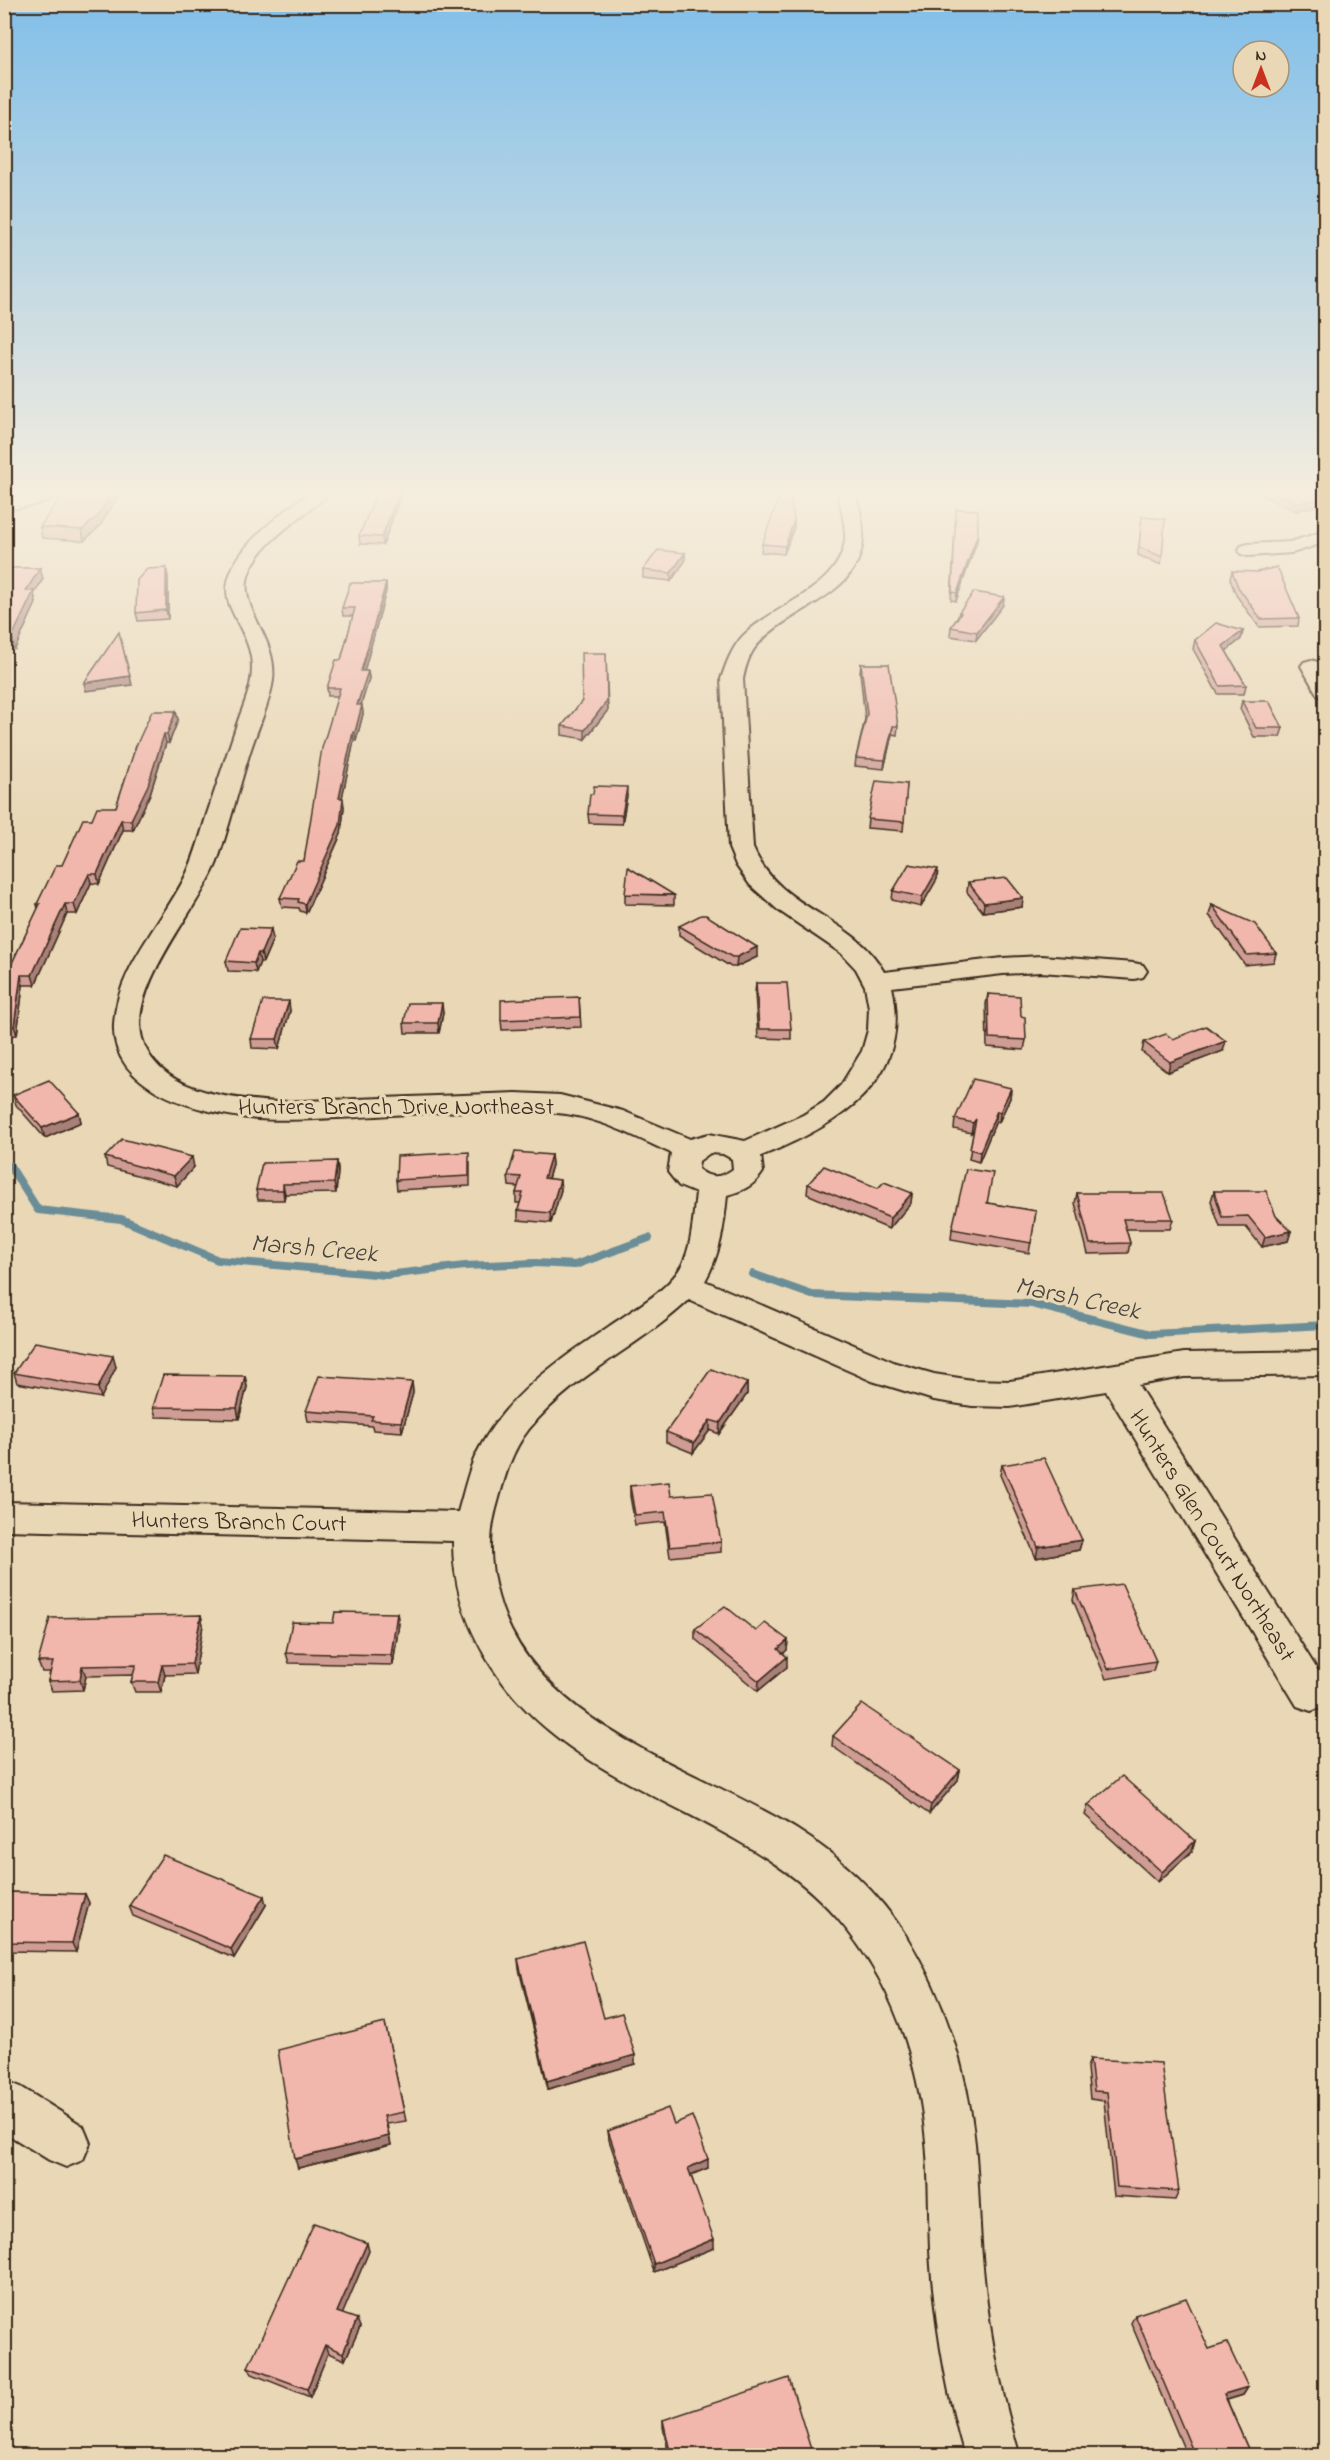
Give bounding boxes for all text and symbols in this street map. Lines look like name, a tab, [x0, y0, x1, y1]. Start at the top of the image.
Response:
north arrow	[1231, 39, 1291, 99]
text: N	[1256, 44, 1267, 68]
street label: Hunters Branch Drive Northeast	[238, 1091, 554, 1126]
water label: Marsh Creek	[249, 1226, 380, 1275]
water label: Marsh Creek	[1011, 1268, 1145, 1332]
street label: Hunters Glen Court Northeast	[1119, 1403, 1303, 1669]
street label: Hunters Branch Court	[131, 1504, 347, 1543]

